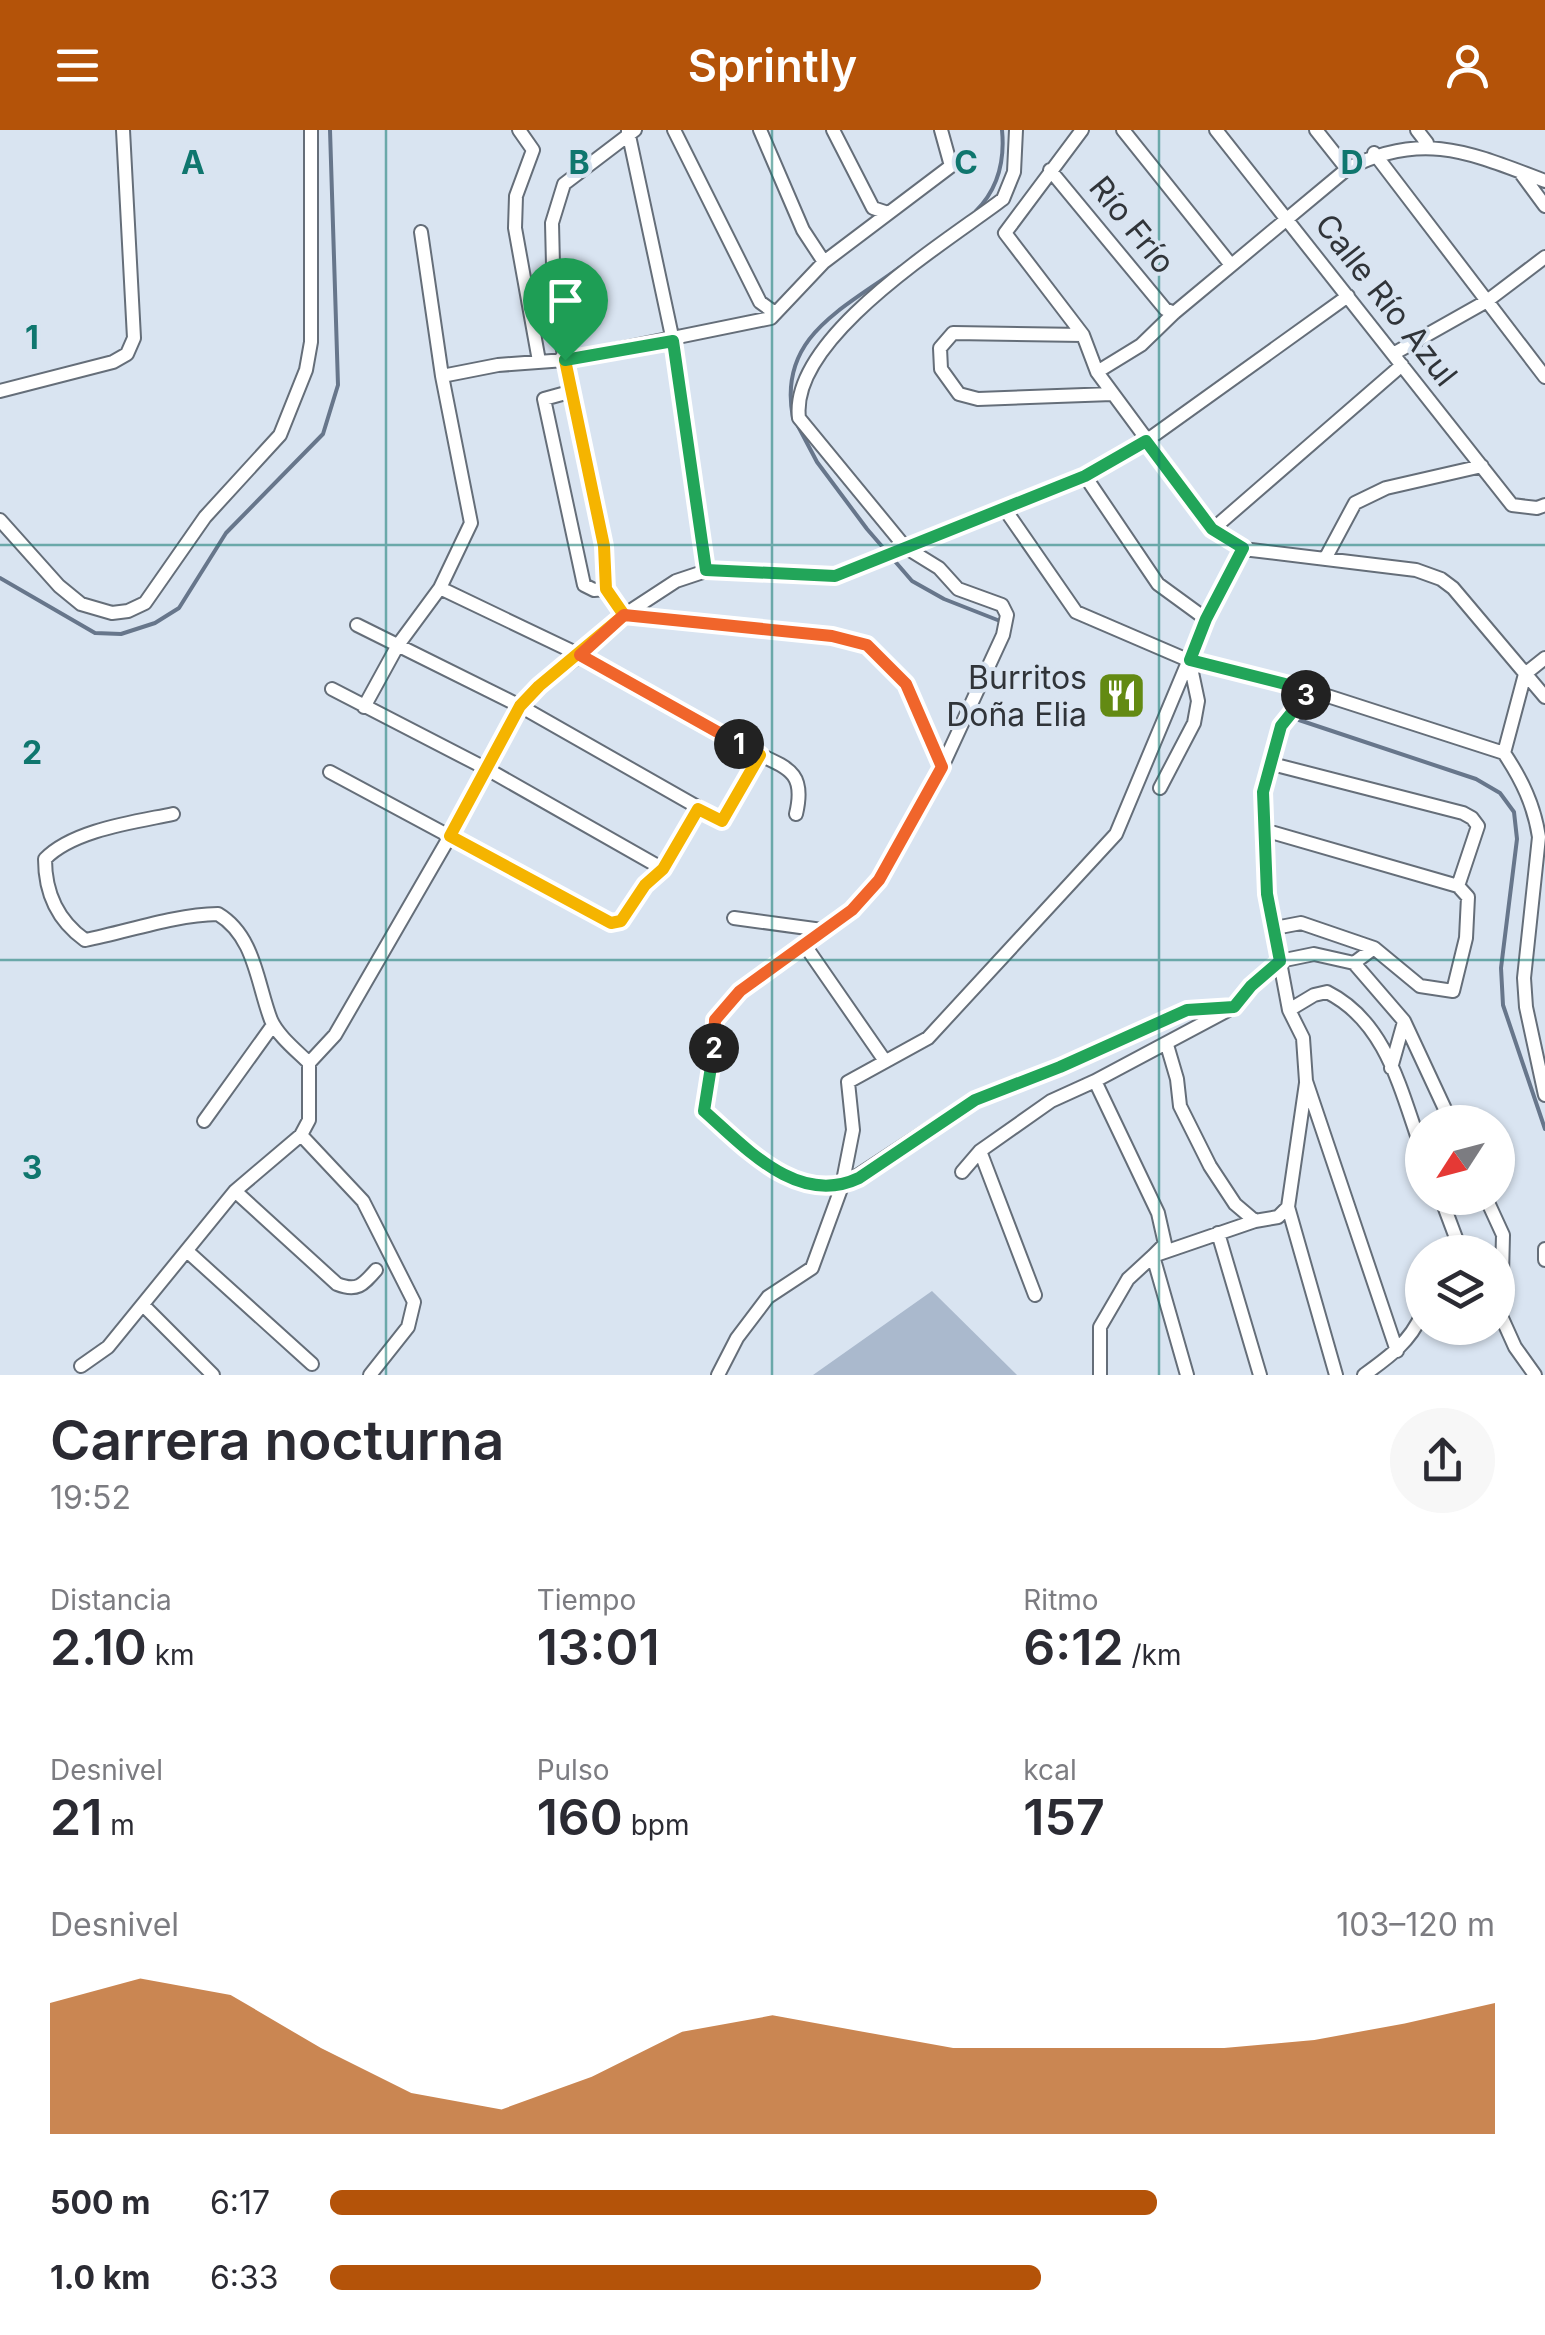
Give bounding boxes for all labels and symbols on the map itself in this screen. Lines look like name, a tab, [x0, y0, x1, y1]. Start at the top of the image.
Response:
text: A	[181, 143, 205, 182]
text: B	[568, 143, 590, 182]
text: C	[954, 143, 978, 182]
text: D	[1340, 143, 1364, 182]
street label: Río Frío	[1081, 168, 1183, 281]
street label: Calle Río Azul	[1307, 206, 1466, 393]
pin	[523, 258, 608, 361]
text: 1	[25, 318, 39, 357]
place label: Burritos Doña Elia	[946, 658, 1087, 734]
restaurant icon: Burritos Doña Elia	[1096, 670, 1148, 722]
pin: 3	[1281, 670, 1331, 720]
pin: 1	[714, 719, 764, 769]
text: 2	[22, 733, 42, 772]
pin: 2	[689, 1023, 739, 1073]
north arrow	[1405, 1105, 1515, 1215]
text: 3	[22, 1148, 42, 1187]

